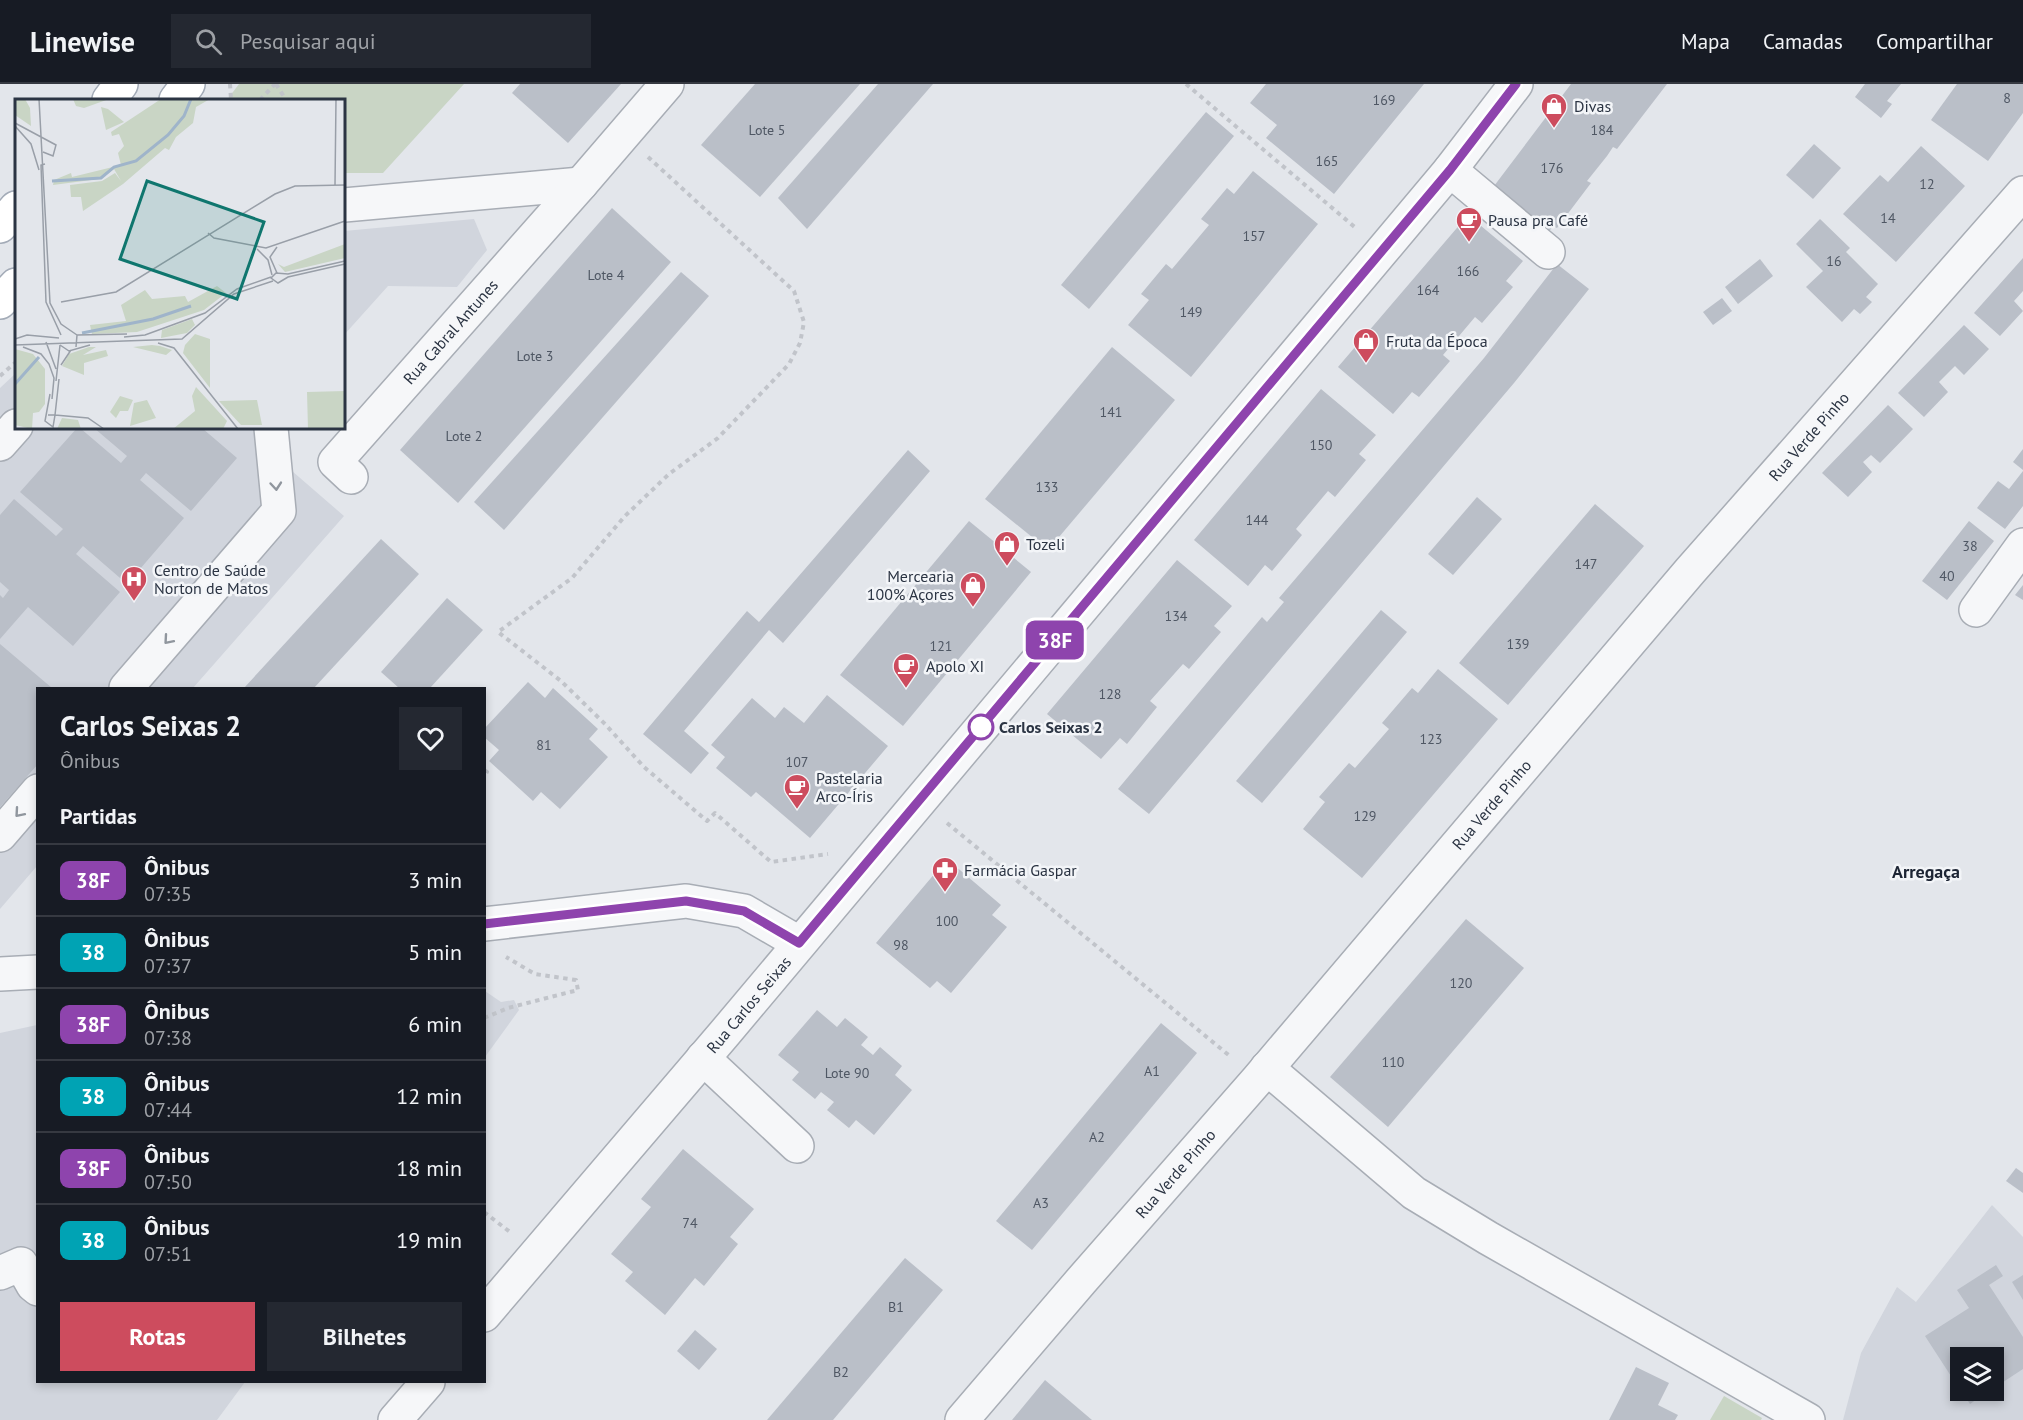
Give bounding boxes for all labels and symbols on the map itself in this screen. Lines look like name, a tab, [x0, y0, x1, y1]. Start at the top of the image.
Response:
house number: 8	[2003, 89, 2011, 107]
house number: 169	[1373, 91, 1395, 109]
shop icon: Divas	[1539, 91, 1569, 129]
place label: Divas	[1574, 96, 1611, 116]
inset map	[15, 99, 345, 429]
house number: Lote 5	[749, 121, 786, 139]
house number: 184	[1591, 121, 1614, 139]
house number: 165	[1316, 152, 1338, 170]
house number: 176	[1541, 159, 1563, 177]
house number: 12	[1919, 175, 1935, 193]
cafe icon: Pausa pra Café	[1454, 205, 1484, 243]
house number: 14	[1880, 209, 1896, 227]
place label: Pausa pra Café	[1488, 210, 1588, 230]
house number: 157	[1243, 227, 1265, 245]
house number: 16	[1826, 252, 1842, 270]
house number: 166	[1457, 262, 1479, 280]
house number: Lote 4	[588, 266, 625, 284]
street label: Rua Cabral Antunes	[399, 275, 502, 388]
house number: 164	[1417, 281, 1440, 299]
house number: 149	[1180, 303, 1202, 321]
shop icon: Fruta da Época	[1351, 326, 1381, 364]
place label: Fruta da Época	[1386, 331, 1488, 351]
house number: Lote 3	[517, 347, 554, 365]
street label: Rua Verde Pinho	[1764, 388, 1853, 485]
house number: 141	[1100, 403, 1122, 421]
house number: Lote 2	[446, 427, 483, 445]
house number: 150	[1310, 436, 1333, 454]
house number: 133	[1036, 478, 1058, 496]
one-way arrow	[270, 481, 283, 490]
house number: 144	[1246, 511, 1269, 529]
shop icon: Tozeli	[992, 529, 1022, 567]
place label: Tozeli	[1026, 534, 1065, 554]
house number: 38	[1962, 537, 1978, 555]
house number: 147	[1575, 555, 1597, 573]
place label: Centro de Saúde Norton de Matos	[154, 560, 269, 598]
hospital icon: Centro de Saúde Norton de Matos	[119, 564, 149, 602]
place label: Mercearia 100% Açores	[867, 566, 954, 604]
house number: 40	[1939, 567, 1955, 585]
shop icon: Mercearia 100% Açores	[958, 570, 988, 608]
house number: 134	[1165, 607, 1188, 625]
line badge: 38F	[1020, 620, 1090, 660]
one-way arrow	[164, 633, 175, 643]
house number: 139	[1507, 635, 1529, 653]
house number: 121	[930, 637, 952, 655]
cafe icon: Apolo XI	[891, 651, 921, 689]
place label: Apolo XI	[926, 656, 984, 676]
house number: 128	[1099, 685, 1121, 703]
marker: Carlos Seixas 2	[968, 714, 994, 740]
place label: Carlos Seixas 2	[999, 717, 1103, 737]
house number: 123	[1420, 730, 1442, 748]
house number: 81	[536, 736, 552, 754]
house number: 107	[786, 753, 808, 771]
street label: Rua Verde Pinho	[1448, 755, 1535, 854]
place label: Pastelaria Arco-Íris	[816, 768, 883, 806]
cafe icon: Pastelaria Arco-Íris	[782, 772, 812, 810]
one-way arrow	[15, 806, 26, 817]
house number: 129	[1354, 807, 1376, 825]
pharmacy icon: Farmácia Gaspar	[930, 855, 960, 893]
place label: Farmácia Gaspar	[964, 860, 1077, 880]
district label: Arregaça	[1892, 860, 1960, 883]
house number: 100	[936, 912, 959, 930]
house number: 98	[893, 936, 909, 954]
street label: Rua Carlos Seixas	[702, 952, 795, 1057]
house number: 120	[1450, 974, 1473, 992]
house number: 110	[1382, 1053, 1405, 1071]
house number: A1	[1144, 1062, 1160, 1080]
house number: Lote 90	[825, 1064, 870, 1082]
street label: Rua Verde Pinho	[1131, 1125, 1220, 1222]
house number: A2	[1089, 1128, 1105, 1146]
house number: A3	[1033, 1194, 1049, 1212]
house number: 74	[682, 1214, 698, 1232]
house number: B1	[888, 1298, 904, 1316]
house number: B2	[833, 1363, 849, 1381]

